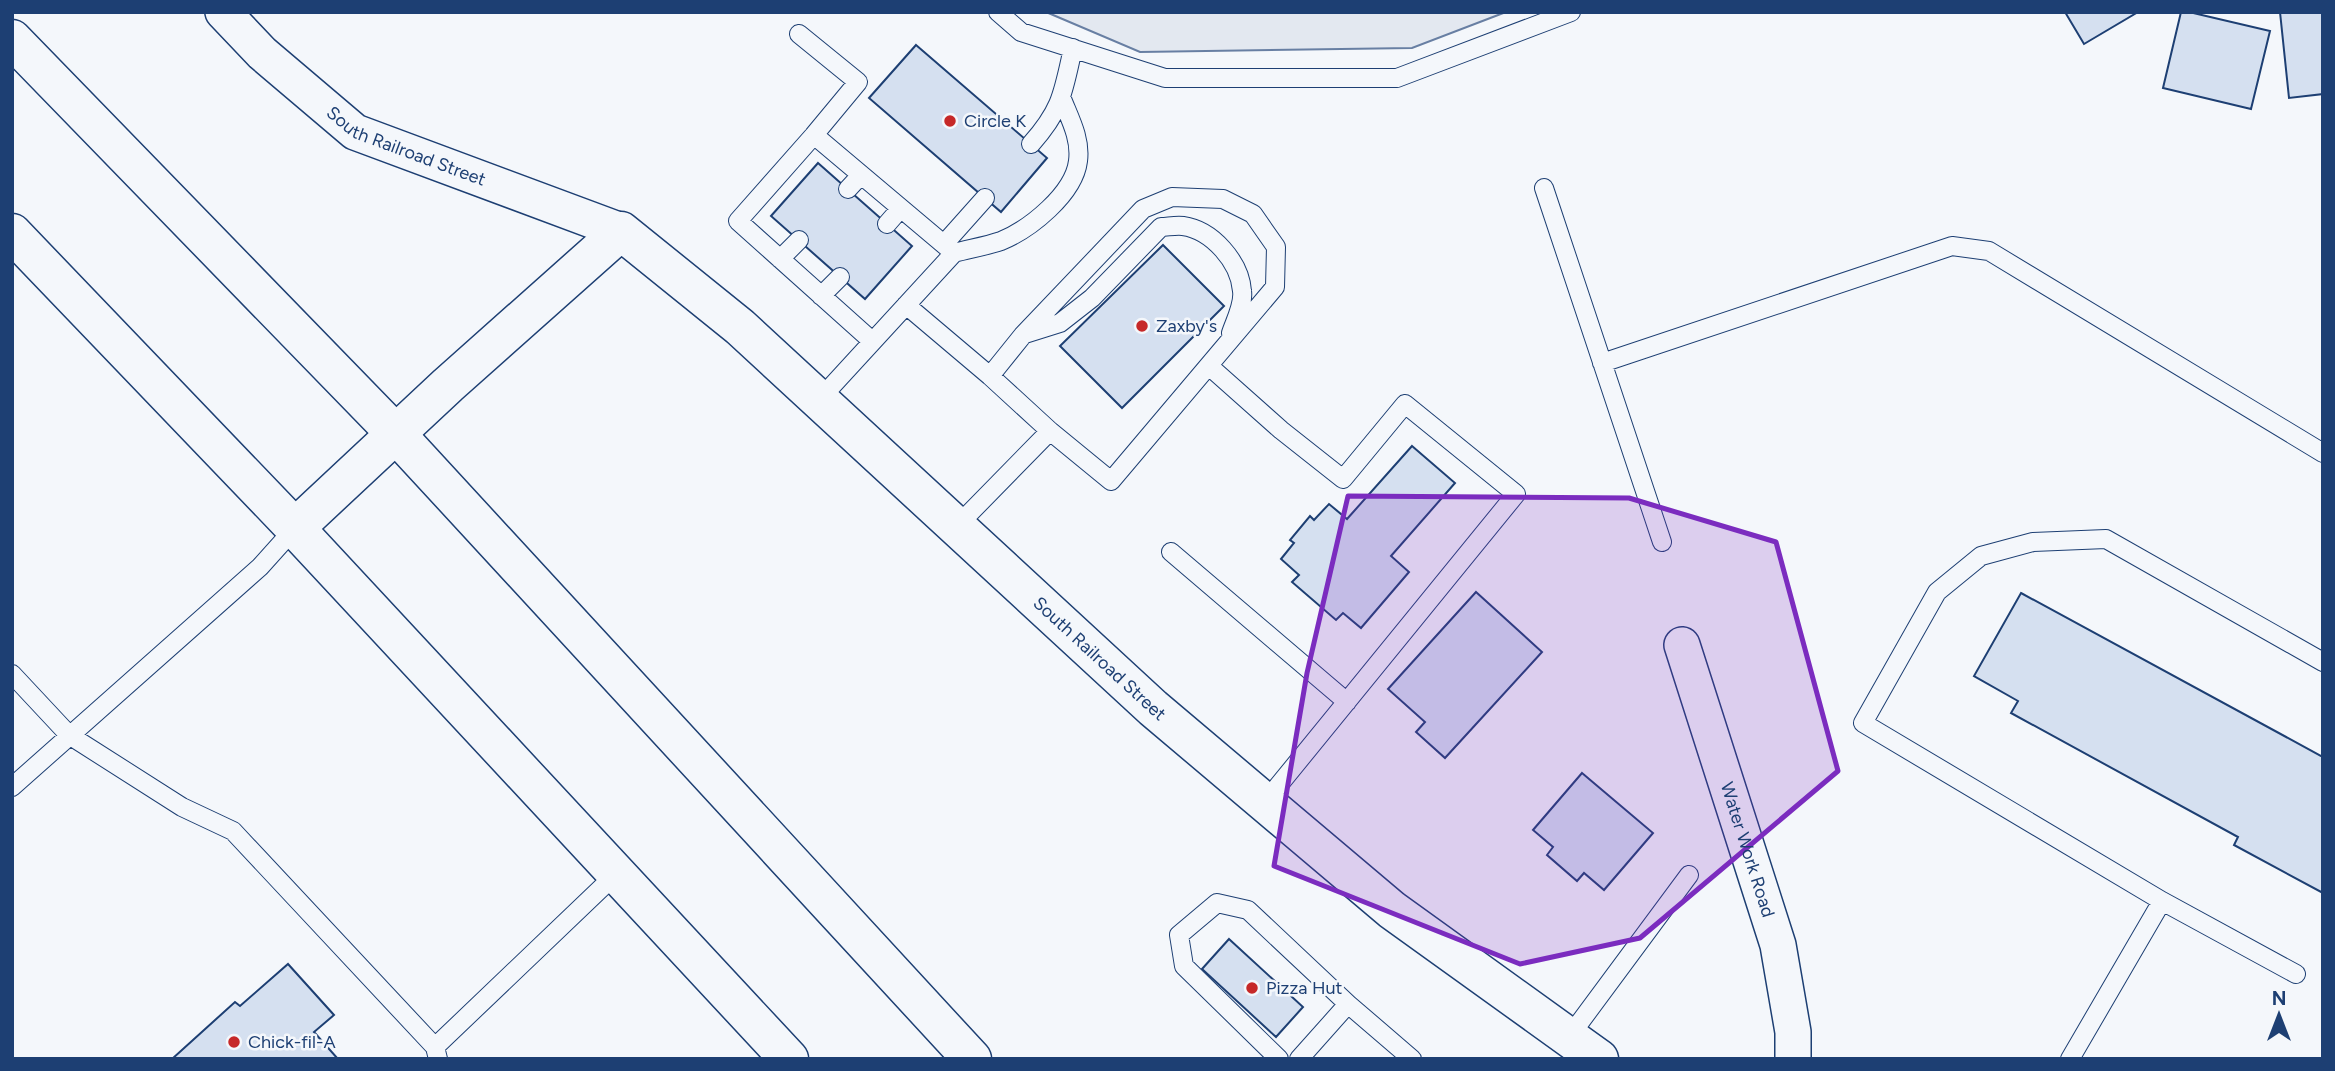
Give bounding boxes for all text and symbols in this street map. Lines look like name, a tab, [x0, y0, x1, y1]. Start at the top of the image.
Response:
street label: South Railroad Street	[322, 102, 489, 191]
place label: Circle K	[964, 110, 1026, 132]
marker: Circle K	[942, 113, 958, 129]
place label: Zaxby's	[1156, 315, 1217, 337]
marker: Zaxby's	[1134, 318, 1150, 334]
street label: South Railroad Street	[1029, 592, 1171, 725]
street label: Water Work Road	[1716, 779, 1779, 920]
place label: Pizza Hut	[1266, 977, 1342, 999]
marker: Pizza Hut	[1244, 980, 1260, 996]
north arrow	[2244, 980, 2314, 1050]
text: N	[2272, 987, 2286, 1010]
place label: Chick-fil-A	[248, 1031, 336, 1053]
marker: Chick-fil-A	[226, 1034, 242, 1050]

